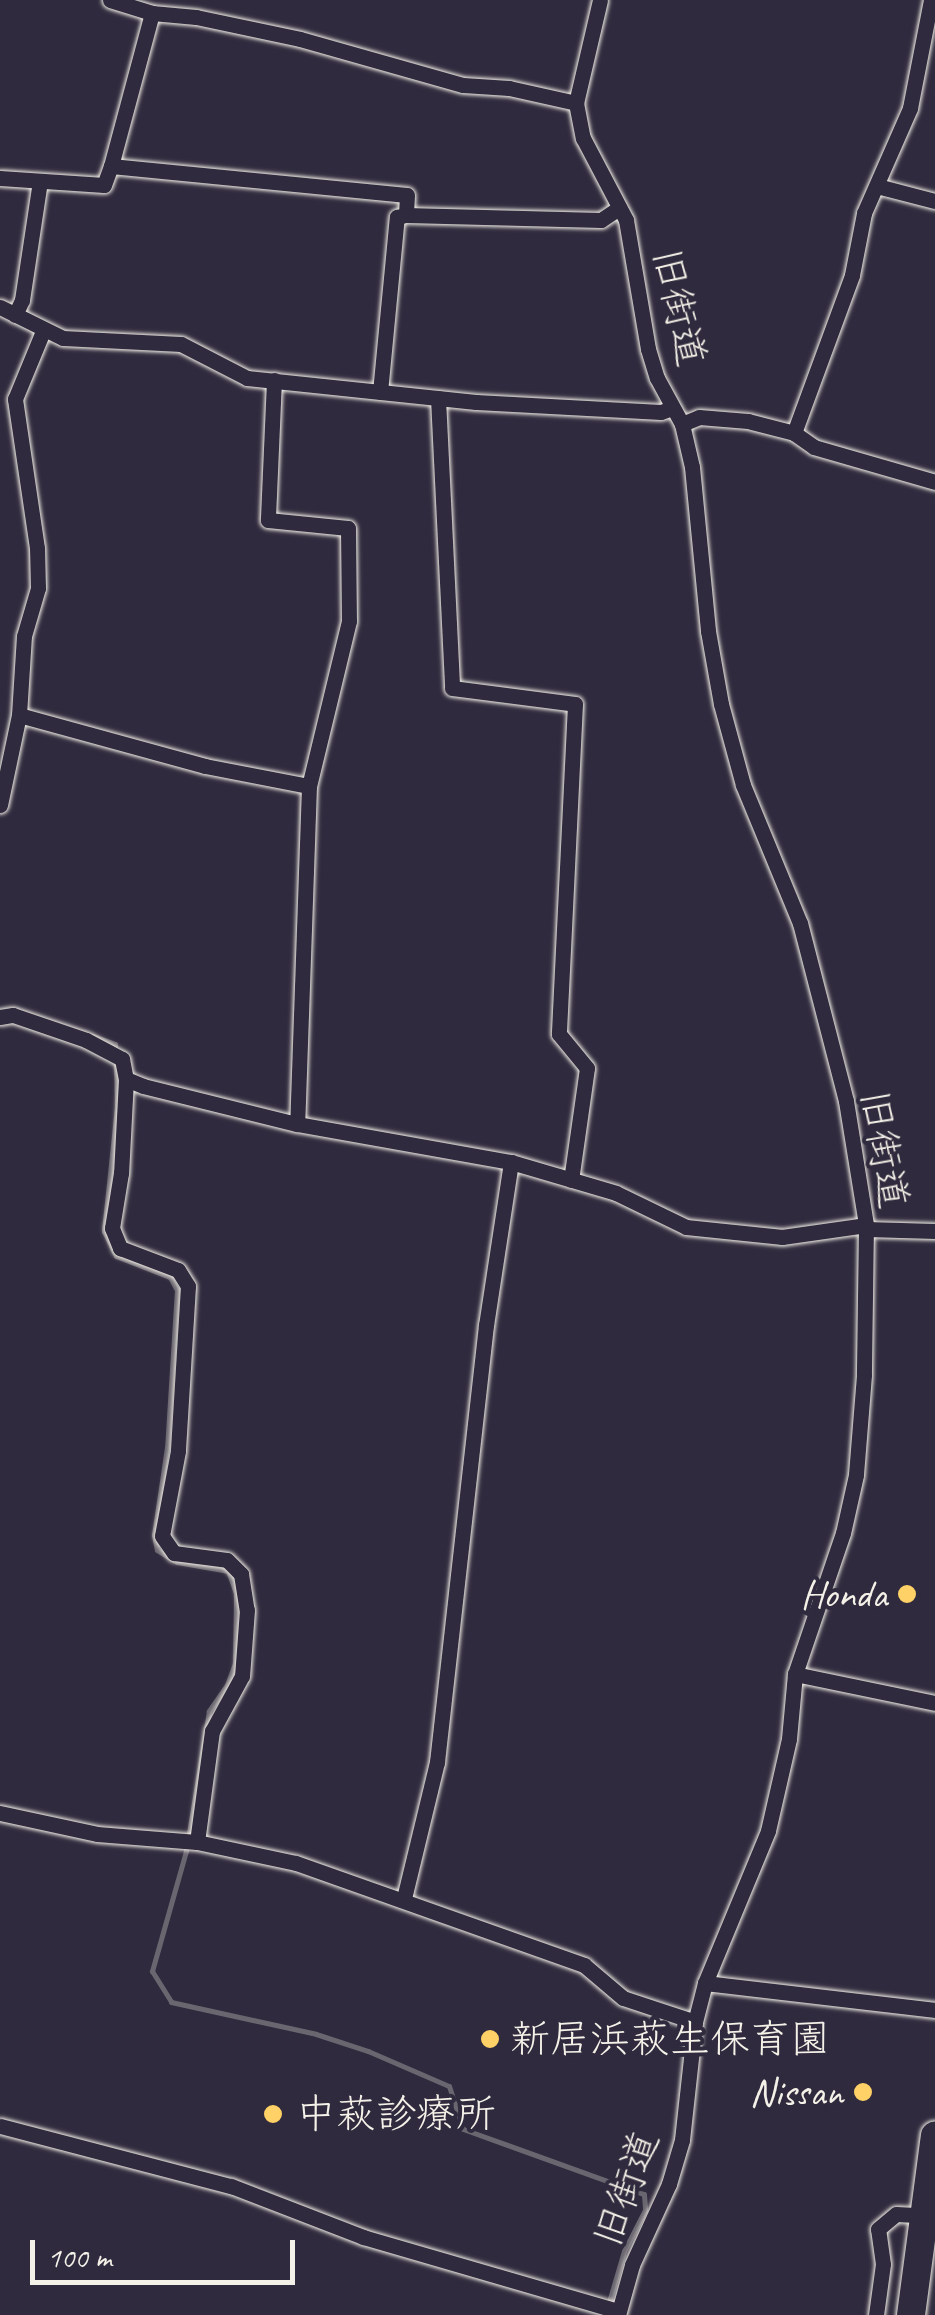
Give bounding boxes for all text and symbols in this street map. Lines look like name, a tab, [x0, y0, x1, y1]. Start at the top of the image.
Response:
street label: 旧街道	[642, 243, 716, 371]
street label: 旧街道	[850, 1086, 918, 1212]
place label: Honda	[801, 1570, 887, 1618]
marker: Honda	[896, 1583, 918, 1605]
place label: 新居浜萩生保育園	[510, 2015, 830, 2063]
marker: 新居浜萩生保育園	[479, 2028, 501, 2050]
place label: Nissan	[749, 2068, 843, 2116]
marker: Nissan	[852, 2081, 874, 2103]
place label: 中萩診療所	[296, 2090, 496, 2138]
marker: 中萩診療所	[260, 2101, 286, 2127]
street label: 旧街道	[583, 2124, 669, 2254]
scale bar	[35, 2220, 300, 2282]
text: 100 m	[47, 2238, 112, 2276]

